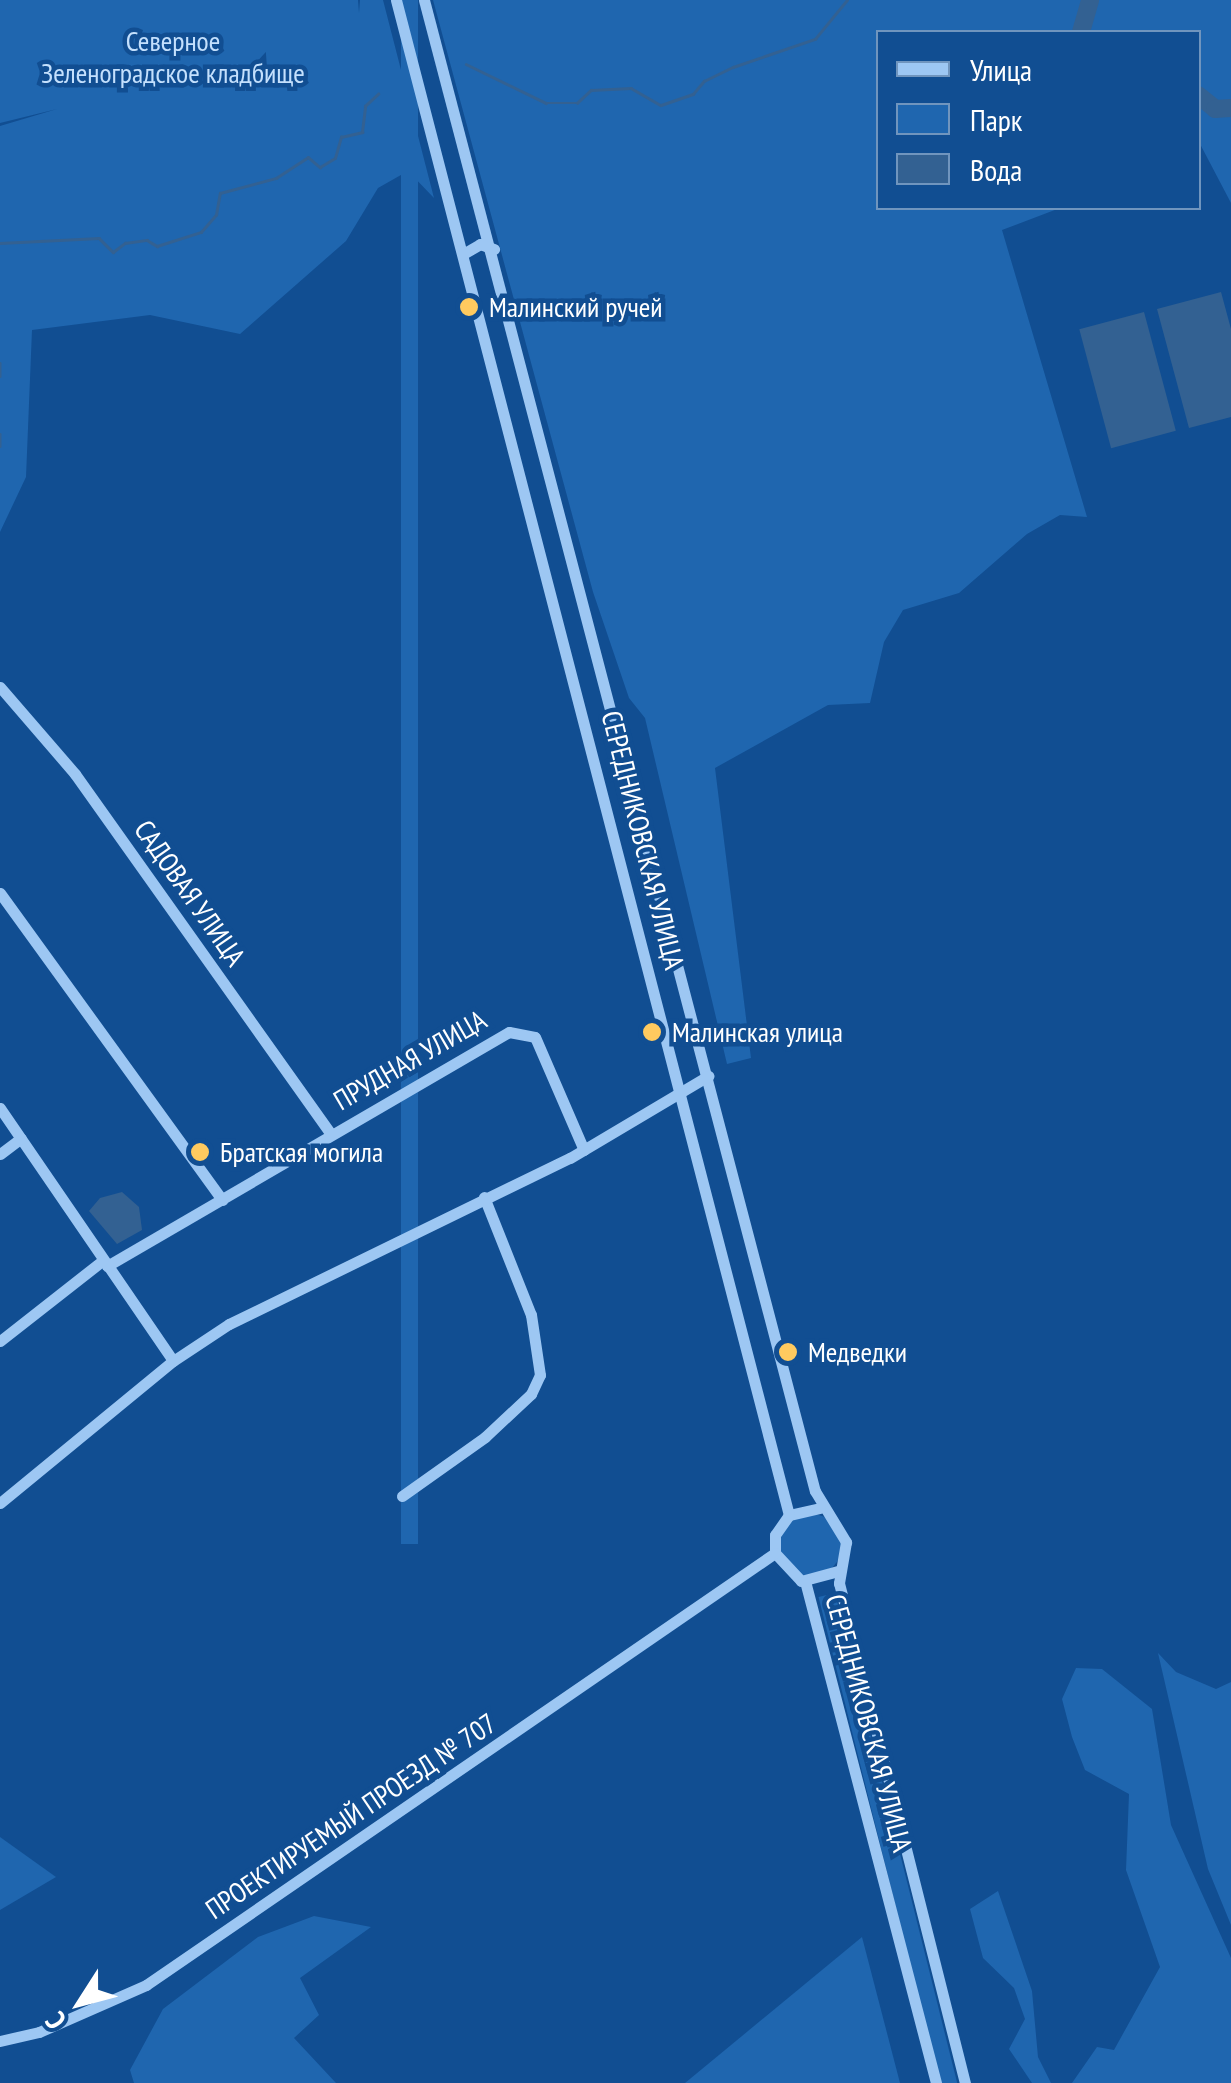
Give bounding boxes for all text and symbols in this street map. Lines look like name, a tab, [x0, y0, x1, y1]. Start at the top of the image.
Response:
park label: Северное Зеленоградское кладбище	[41, 24, 305, 90]
legend	[876, 30, 1201, 210]
text: Улица	[970, 50, 1032, 89]
text: Парк	[970, 100, 1022, 139]
text: Вода	[970, 150, 1022, 189]
place label: Малинский ручей	[489, 290, 663, 324]
marker: Малинский ручей	[458, 296, 480, 318]
street label: СЕРЕДНИКОВСКАЯ УЛИЦА	[595, 707, 691, 973]
street label: САДОВАЯ УЛИЦА	[127, 813, 253, 973]
street label: ПРУДНАЯ УЛИЦА	[327, 1003, 493, 1117]
place label: Малинская улица	[672, 1015, 843, 1049]
marker: Малинская улица	[641, 1021, 663, 1043]
place label: Братская могила	[220, 1135, 383, 1169]
marker: Братская могила	[189, 1141, 211, 1163]
place label: Медведки	[808, 1335, 907, 1369]
marker: Медведки	[777, 1341, 799, 1363]
street label: СЕРЕДНИКОВСКАЯ УЛИЦА	[818, 1590, 920, 1856]
street label: ПРОЕКТИРУЕМЫЙ ПРОЕЗД № 707	[199, 1706, 503, 1926]
north arrow	[30, 1953, 130, 2053]
text: С	[37, 2005, 74, 2037]

